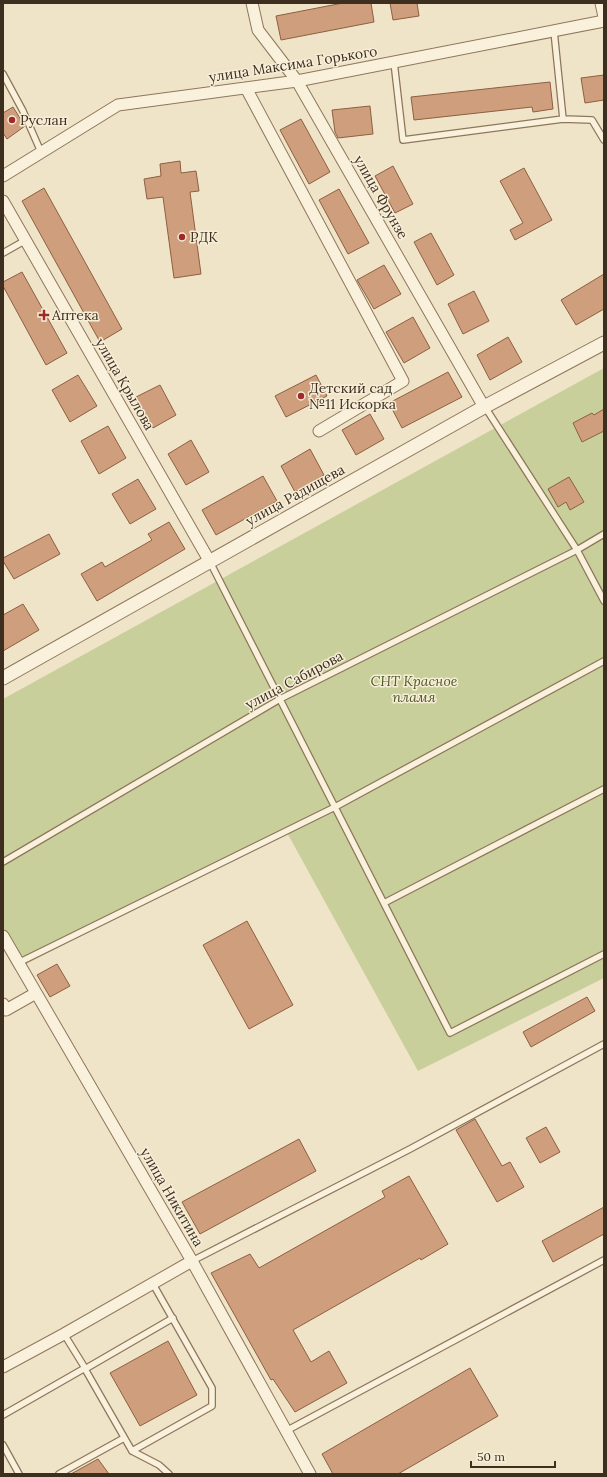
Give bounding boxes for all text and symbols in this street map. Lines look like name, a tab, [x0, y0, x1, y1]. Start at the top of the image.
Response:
street label: улица Максима Горького	[208, 42, 378, 86]
place label: Руслан	[20, 111, 68, 129]
marker: Руслан	[7, 115, 17, 125]
street label: улица Фрунзе	[350, 152, 412, 242]
place label: РДК	[190, 228, 218, 246]
marker: РДК	[177, 232, 187, 242]
place label: Аптека	[51, 306, 99, 324]
marker: Аптека	[39, 310, 49, 320]
street label: улица Крылова	[91, 335, 159, 433]
place label: Детский сад №11 Искорка	[309, 379, 396, 413]
marker: Детский сад №11 Искорка	[296, 391, 306, 401]
street label: улица Радищева	[242, 460, 348, 530]
street label: улица Сабирова	[242, 647, 346, 713]
park label: СНТ Красное пламя	[371, 672, 458, 706]
street label: улица Никитина	[136, 1144, 208, 1250]
scale bar	[471, 1443, 555, 1469]
text: 50 m	[477, 1449, 505, 1464]

